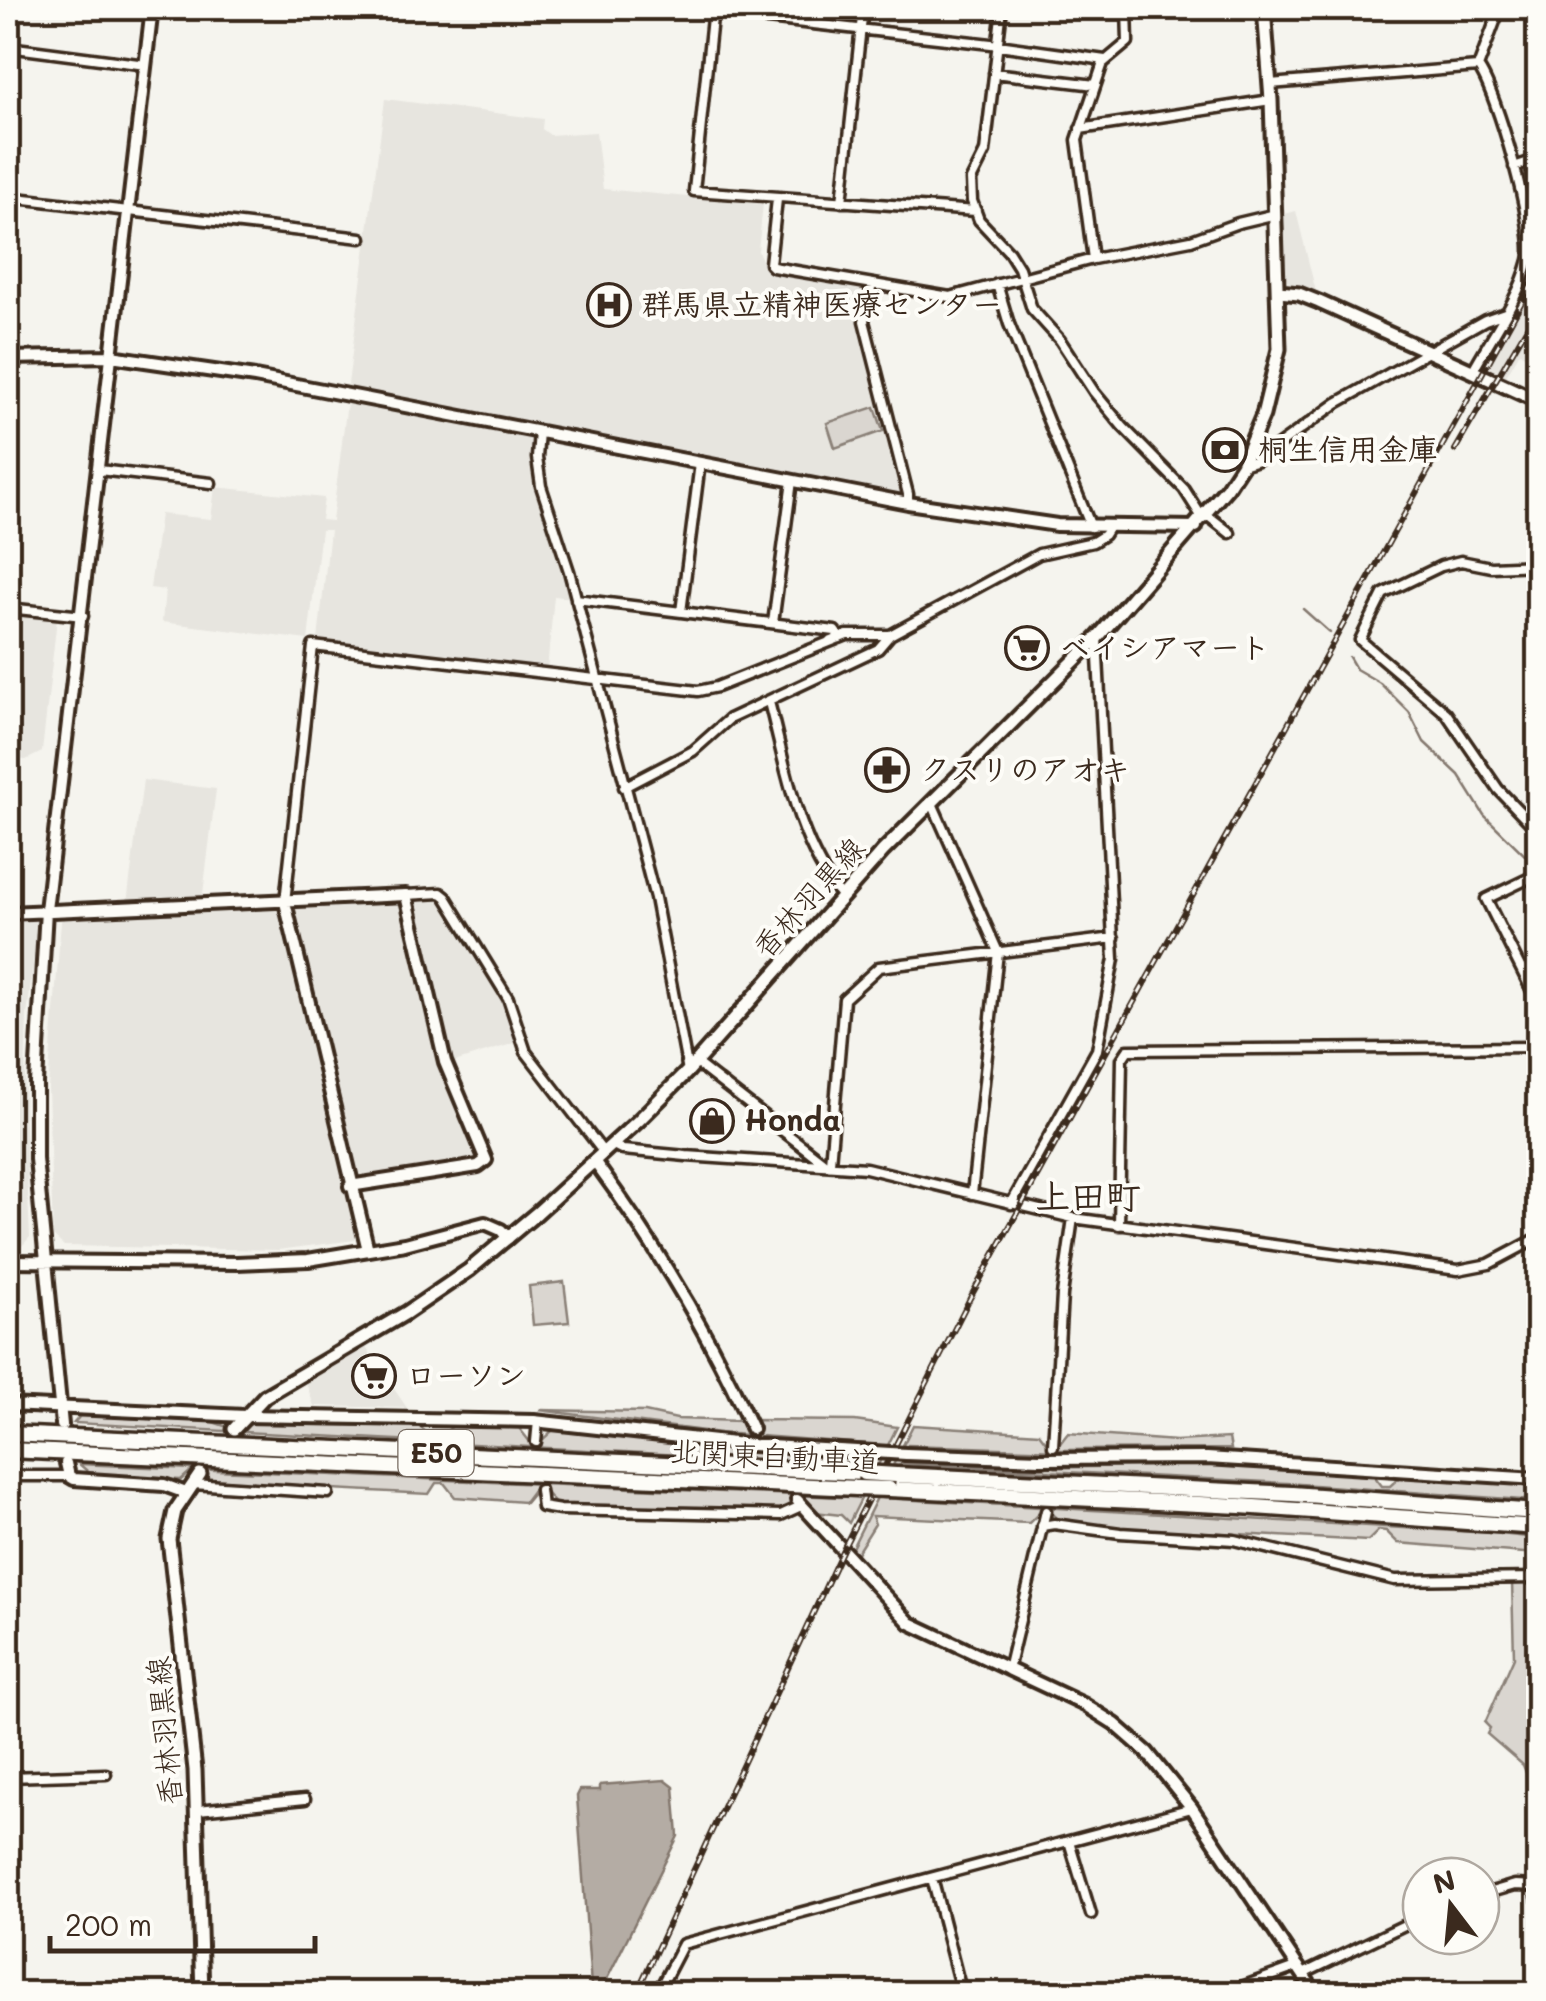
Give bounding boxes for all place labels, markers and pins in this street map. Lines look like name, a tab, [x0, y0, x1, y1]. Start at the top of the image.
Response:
hospital icon: 群馬県立精神医療センター	[586, 282, 632, 328]
place label: 群馬県立精神医療センター	[642, 283, 1002, 323]
bank icon: 桐生信用金庫	[1202, 427, 1248, 473]
place label: 桐生信用金庫	[1258, 428, 1438, 468]
supermarket icon: ベイシアマート	[1004, 625, 1050, 671]
place label: ベイシアマート	[1060, 626, 1270, 666]
pharmacy icon: クスリのアオキ	[864, 747, 910, 793]
place label: クスリのアオキ	[920, 748, 1130, 788]
shop icon: Honda	[689, 1098, 735, 1144]
place label: Honda	[744, 1099, 841, 1139]
supermarket icon: ローソン	[351, 1353, 397, 1399]
place label: ローソン	[406, 1354, 526, 1394]

